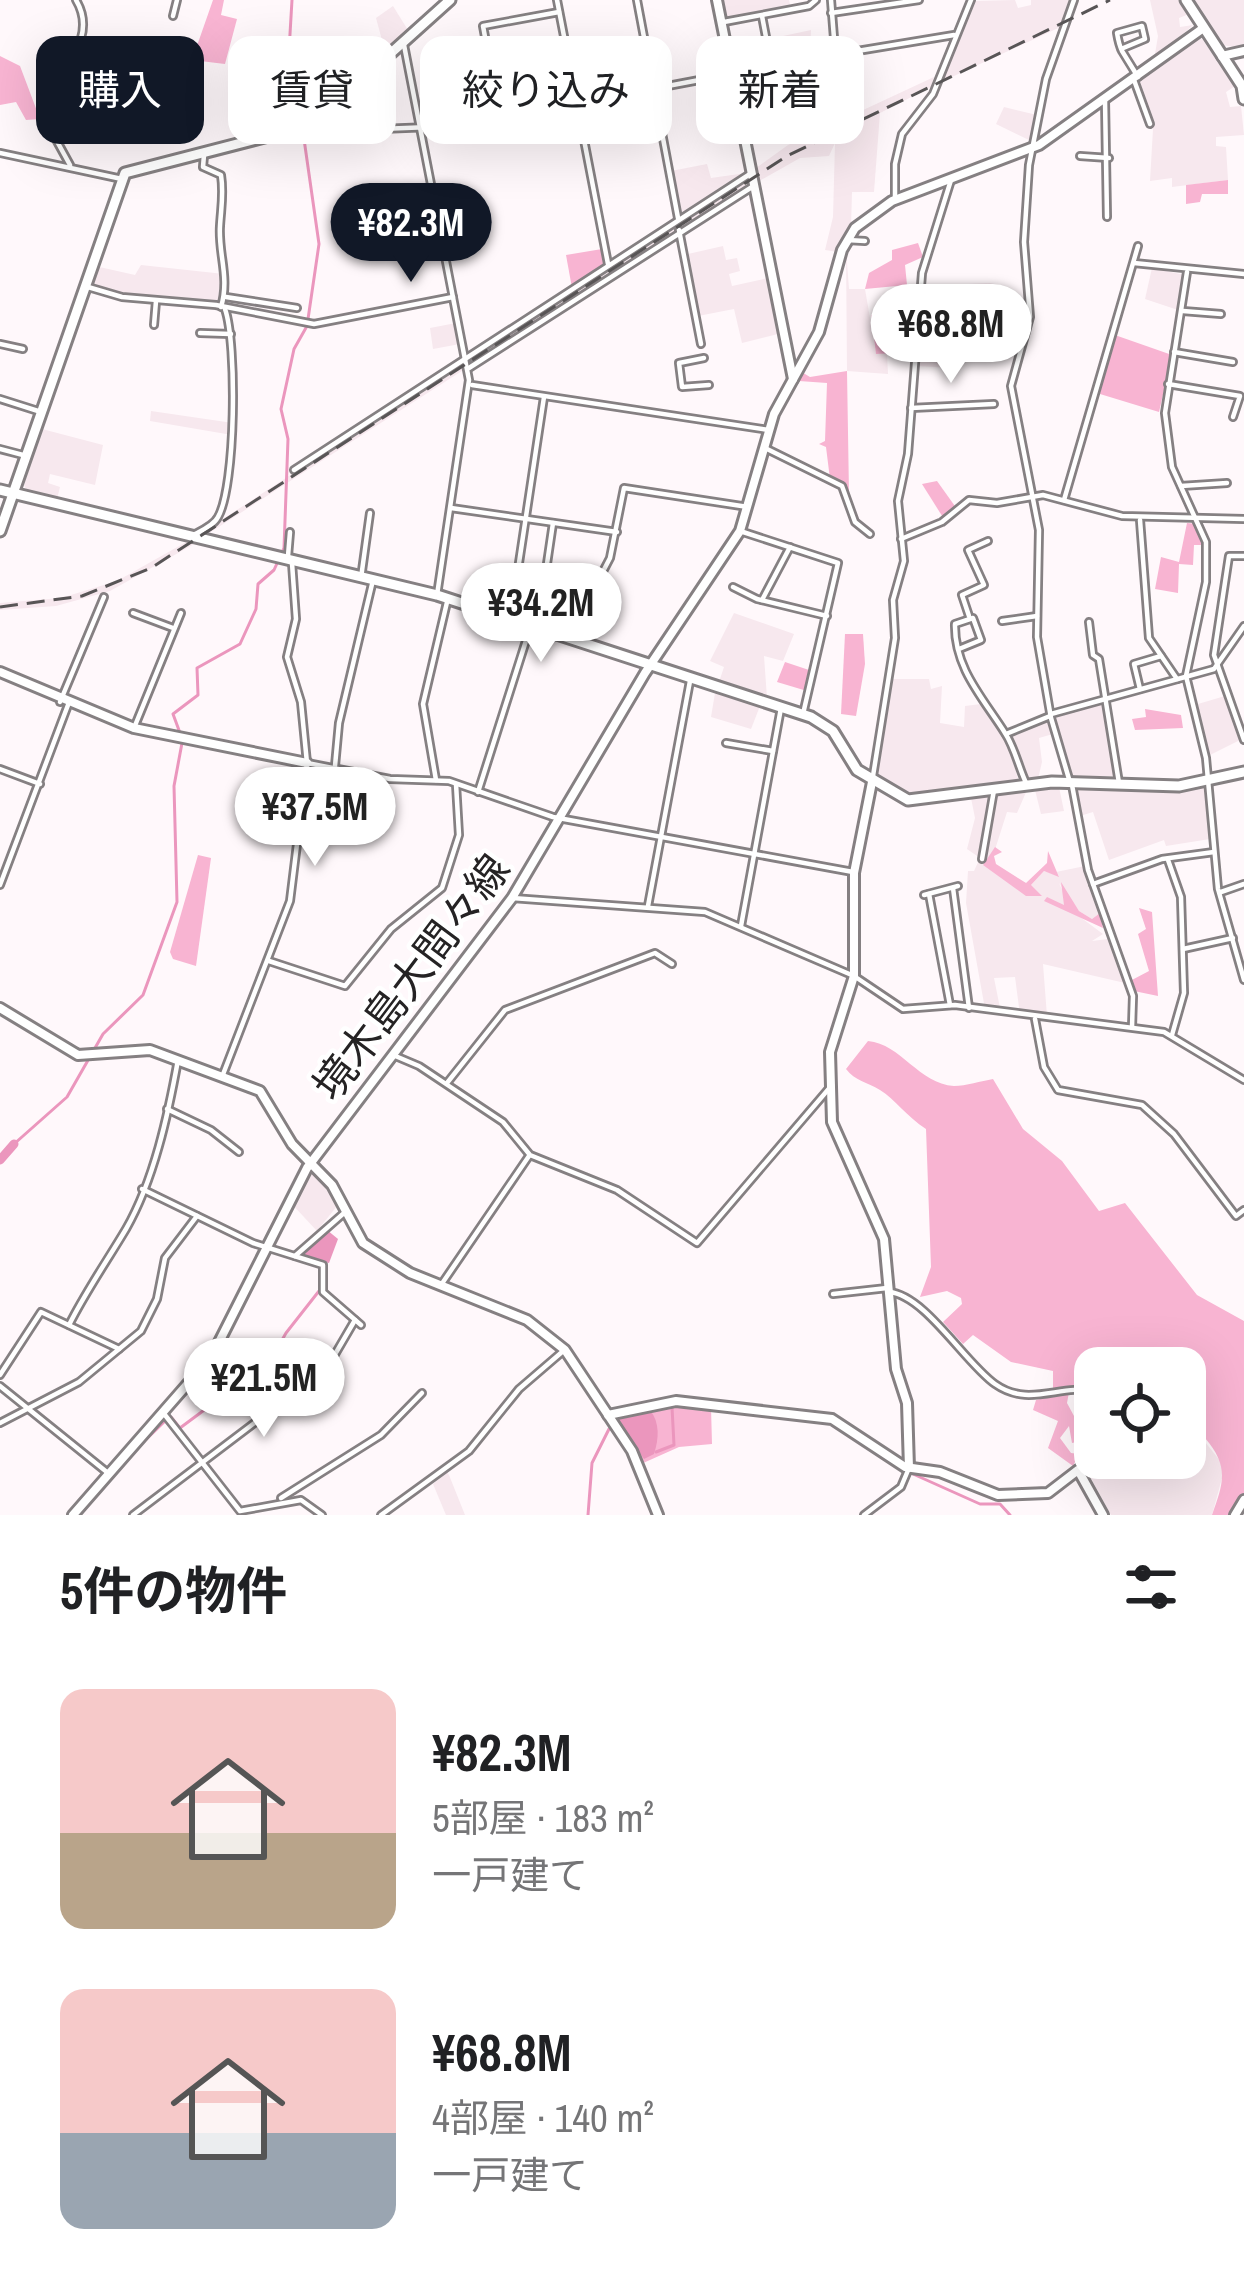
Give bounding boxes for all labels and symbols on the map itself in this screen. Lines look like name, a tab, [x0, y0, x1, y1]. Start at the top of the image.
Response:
pin: ¥82.3M	[313, 183, 509, 285]
pin: ¥68.8M	[853, 284, 1049, 386]
pin: ¥34.2M	[443, 563, 639, 665]
pin: ¥37.5M	[217, 767, 413, 869]
street label: 境木島大間々線	[300, 843, 522, 1111]
pin: ¥21.5M	[166, 1338, 362, 1440]

